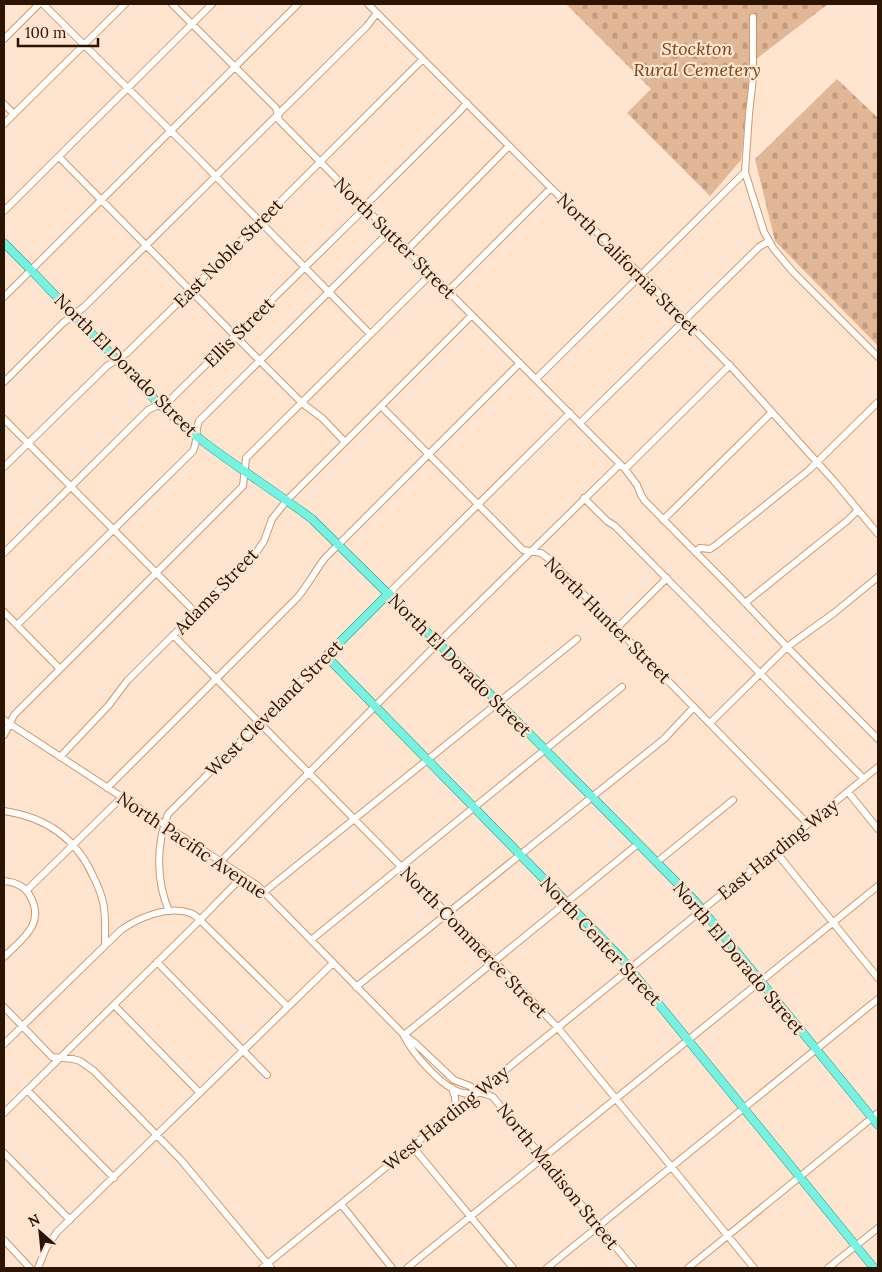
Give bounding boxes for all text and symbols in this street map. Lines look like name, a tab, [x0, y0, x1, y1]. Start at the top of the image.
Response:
scale bar	[18, 15, 98, 47]
text: 100 m	[25, 23, 66, 42]
park label: Stockton Rural Cemetery	[633, 37, 761, 81]
street label: North Sutter Street	[329, 172, 461, 304]
street label: North California Street	[552, 188, 704, 340]
street label: East Noble Street	[168, 193, 288, 313]
street label: North El Dorado Street	[50, 289, 202, 441]
street label: Ellis Street	[199, 292, 279, 372]
street label: Adams Street	[168, 543, 263, 640]
street label: North Hunter Street	[540, 552, 676, 688]
street label: North El Dorado Street	[384, 589, 536, 741]
street label: West Cleveland Street	[201, 635, 347, 781]
street label: North Pacific Avenue	[113, 786, 271, 904]
street label: East Harding Way	[713, 793, 843, 905]
street label: North Commerce Street	[395, 861, 553, 1023]
street label: North Center Street	[535, 872, 667, 1010]
street label: North El Dorado Street	[668, 877, 810, 1039]
street label: West Harding Way	[378, 1060, 514, 1176]
street label: North Madison Street	[492, 1098, 624, 1254]
north arrow	[15, 1207, 65, 1257]
text: N	[25, 1210, 43, 1231]

